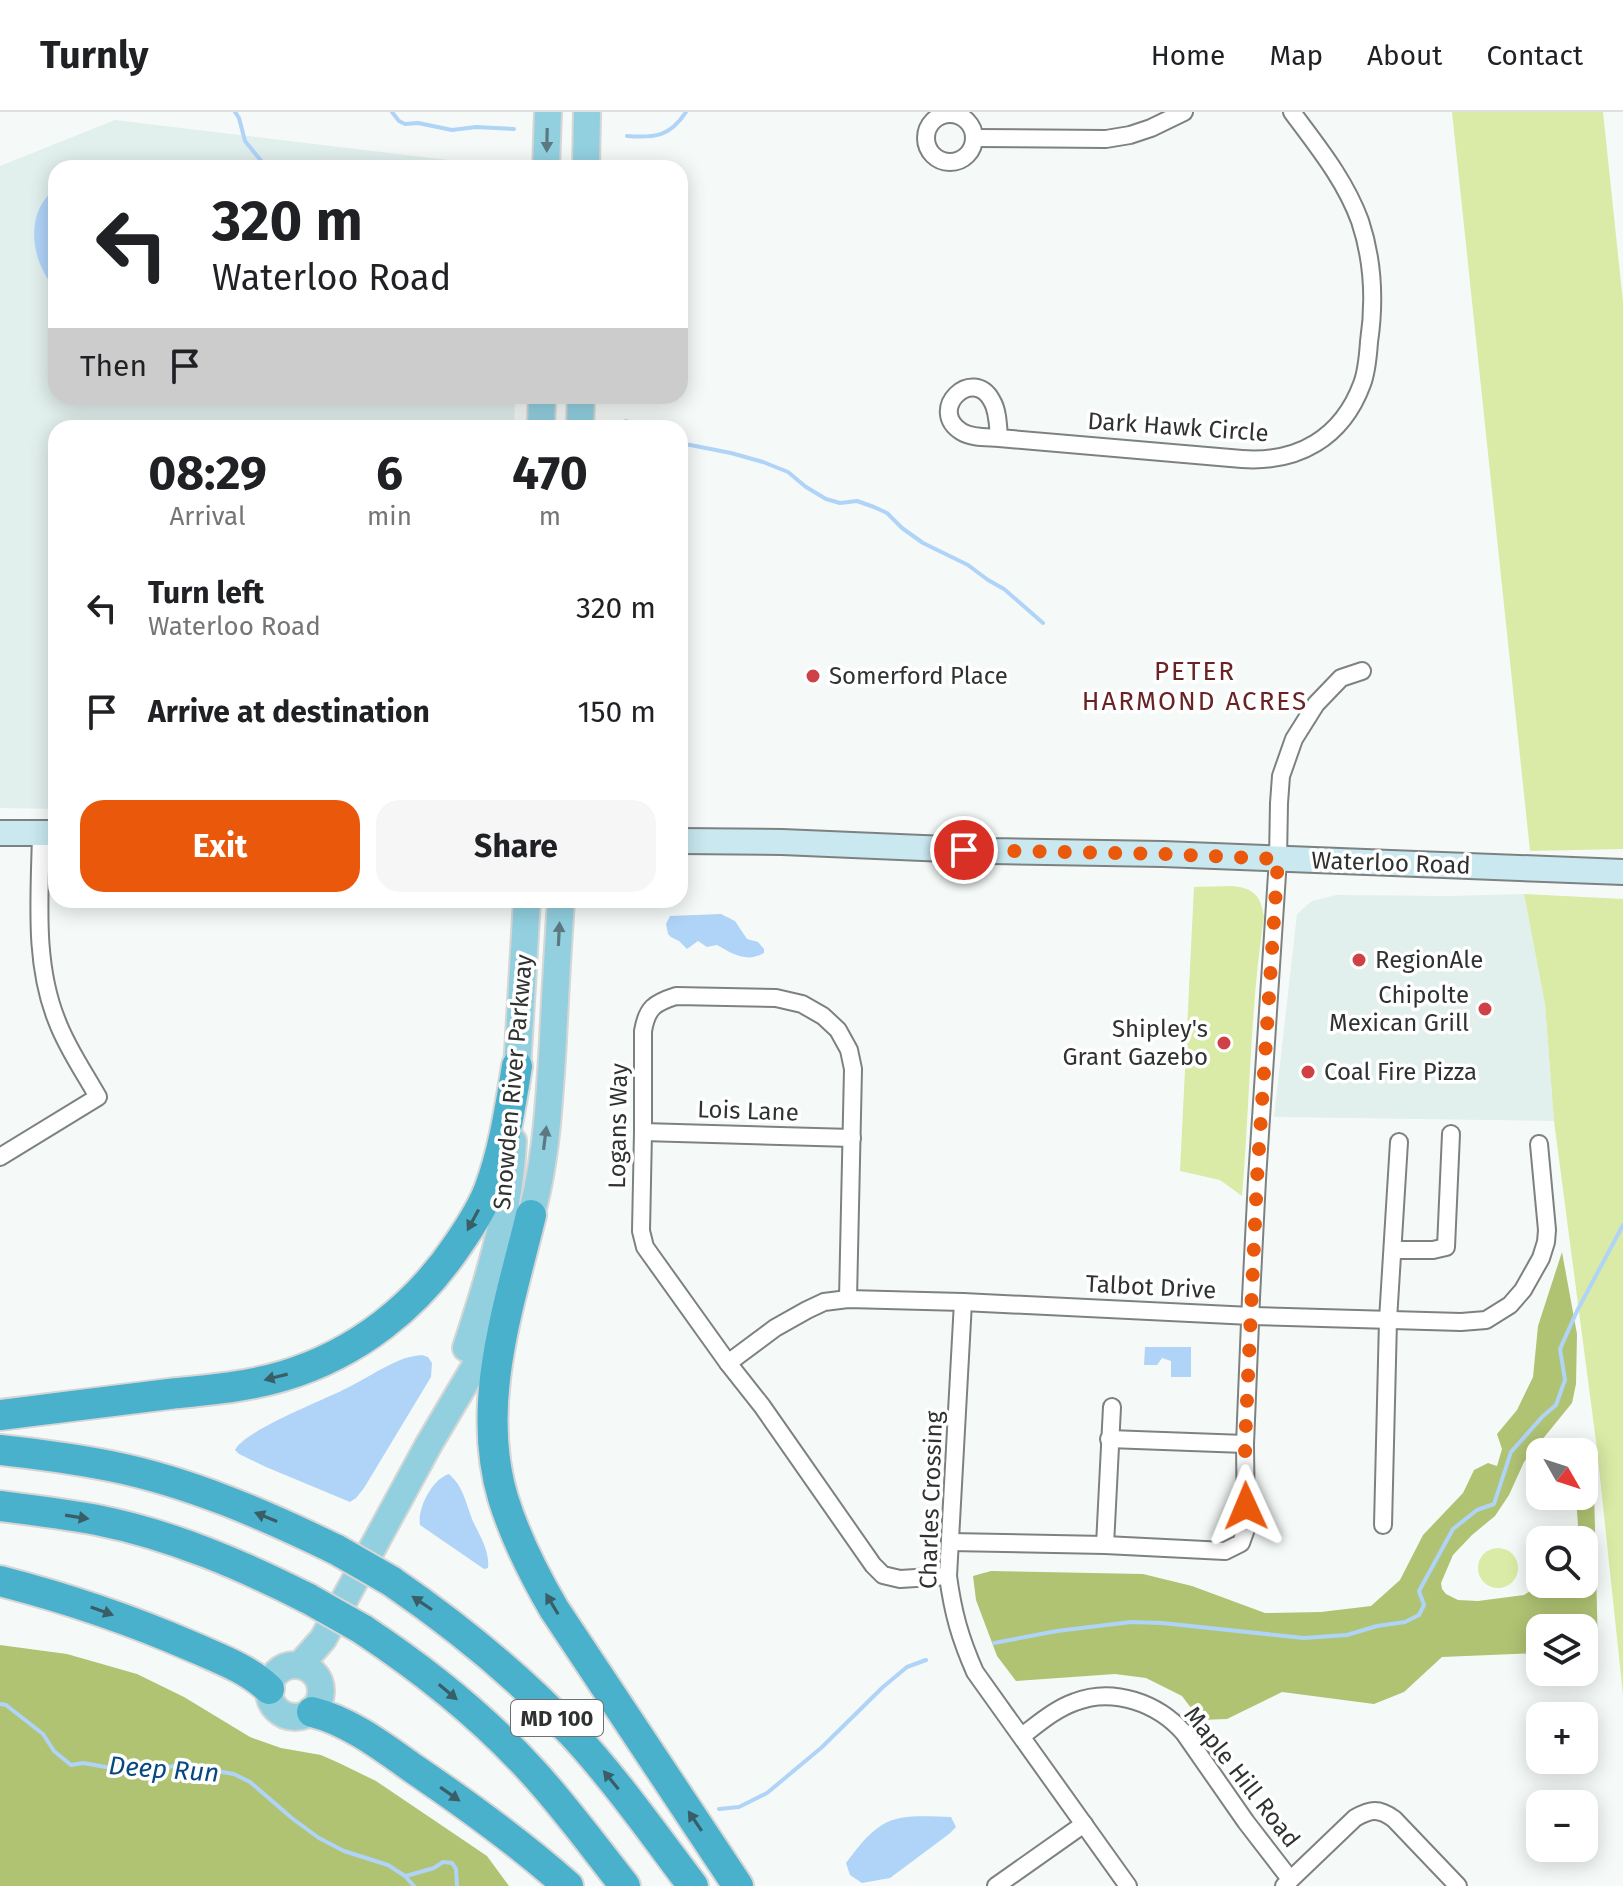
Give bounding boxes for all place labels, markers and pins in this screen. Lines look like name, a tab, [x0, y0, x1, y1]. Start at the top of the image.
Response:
place label: Somerford Place	[829, 662, 1008, 690]
marker: Somerford Place	[804, 667, 822, 685]
pin	[930, 816, 998, 884]
place label: RegionAle	[1375, 946, 1483, 974]
marker: RegionAle	[1350, 951, 1368, 969]
place label: Chipolte Mexican Grill	[1329, 981, 1469, 1037]
marker: Chipolte Mexican Grill	[1476, 1000, 1494, 1018]
place label: Shipley's Grant Gazebo	[1062, 1015, 1208, 1071]
marker: Shipley's Grant Gazebo	[1215, 1034, 1233, 1052]
place label: Coal Fire Pizza	[1324, 1058, 1477, 1086]
marker: Coal Fire Pizza	[1299, 1063, 1317, 1081]

